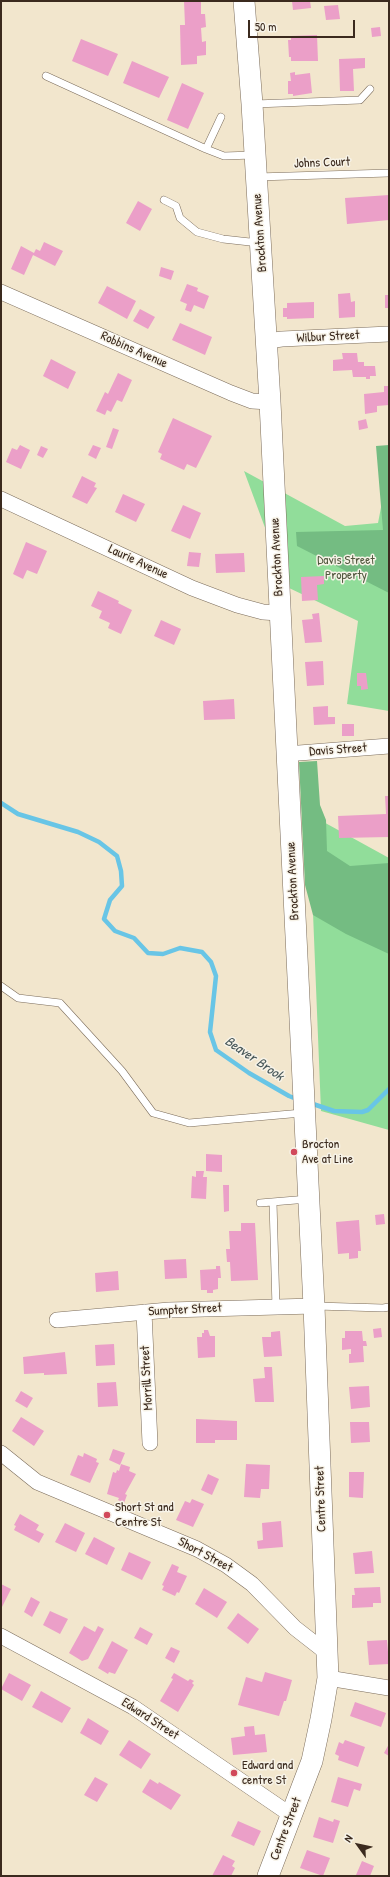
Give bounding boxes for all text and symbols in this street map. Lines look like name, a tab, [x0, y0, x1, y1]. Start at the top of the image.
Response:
scale bar	[250, 12, 357, 38]
text: 50 m	[255, 18, 276, 35]
street label: Johns Court	[294, 154, 350, 172]
street label: Brockton Avenue	[249, 193, 271, 273]
street label: Robbins Avenue	[98, 328, 170, 372]
street label: Wilbur Street	[296, 328, 360, 346]
street label: Brockton Avenue	[267, 517, 287, 597]
street label: Laurie Avenue	[106, 541, 170, 583]
park label: Davis Street Property	[317, 553, 375, 584]
street label: Davis Street	[309, 740, 367, 760]
street label: Brockton Avenue	[283, 841, 303, 921]
water label: Beaver Brook	[221, 1033, 287, 1085]
place label: Brocton Ave at Line	[302, 1137, 353, 1168]
marker: Brocton Ave at Line	[289, 1147, 299, 1157]
street label: Sumpter Street	[148, 1300, 222, 1320]
street label: Morrill Street	[138, 1345, 156, 1411]
street label: Centre Street	[312, 1466, 330, 1532]
place label: Short St and Centre St	[115, 1500, 174, 1531]
marker: Short St and Centre St	[102, 1510, 112, 1520]
street label: Short Street	[175, 1534, 235, 1576]
street label: Edward Street	[118, 1695, 182, 1743]
place label: Edward and centre St	[242, 1758, 293, 1789]
marker: Edward and centre St	[229, 1768, 239, 1778]
street label: Centre Street	[267, 1795, 305, 1863]
north arrow	[338, 1825, 378, 1865]
text: N	[340, 1832, 355, 1845]

